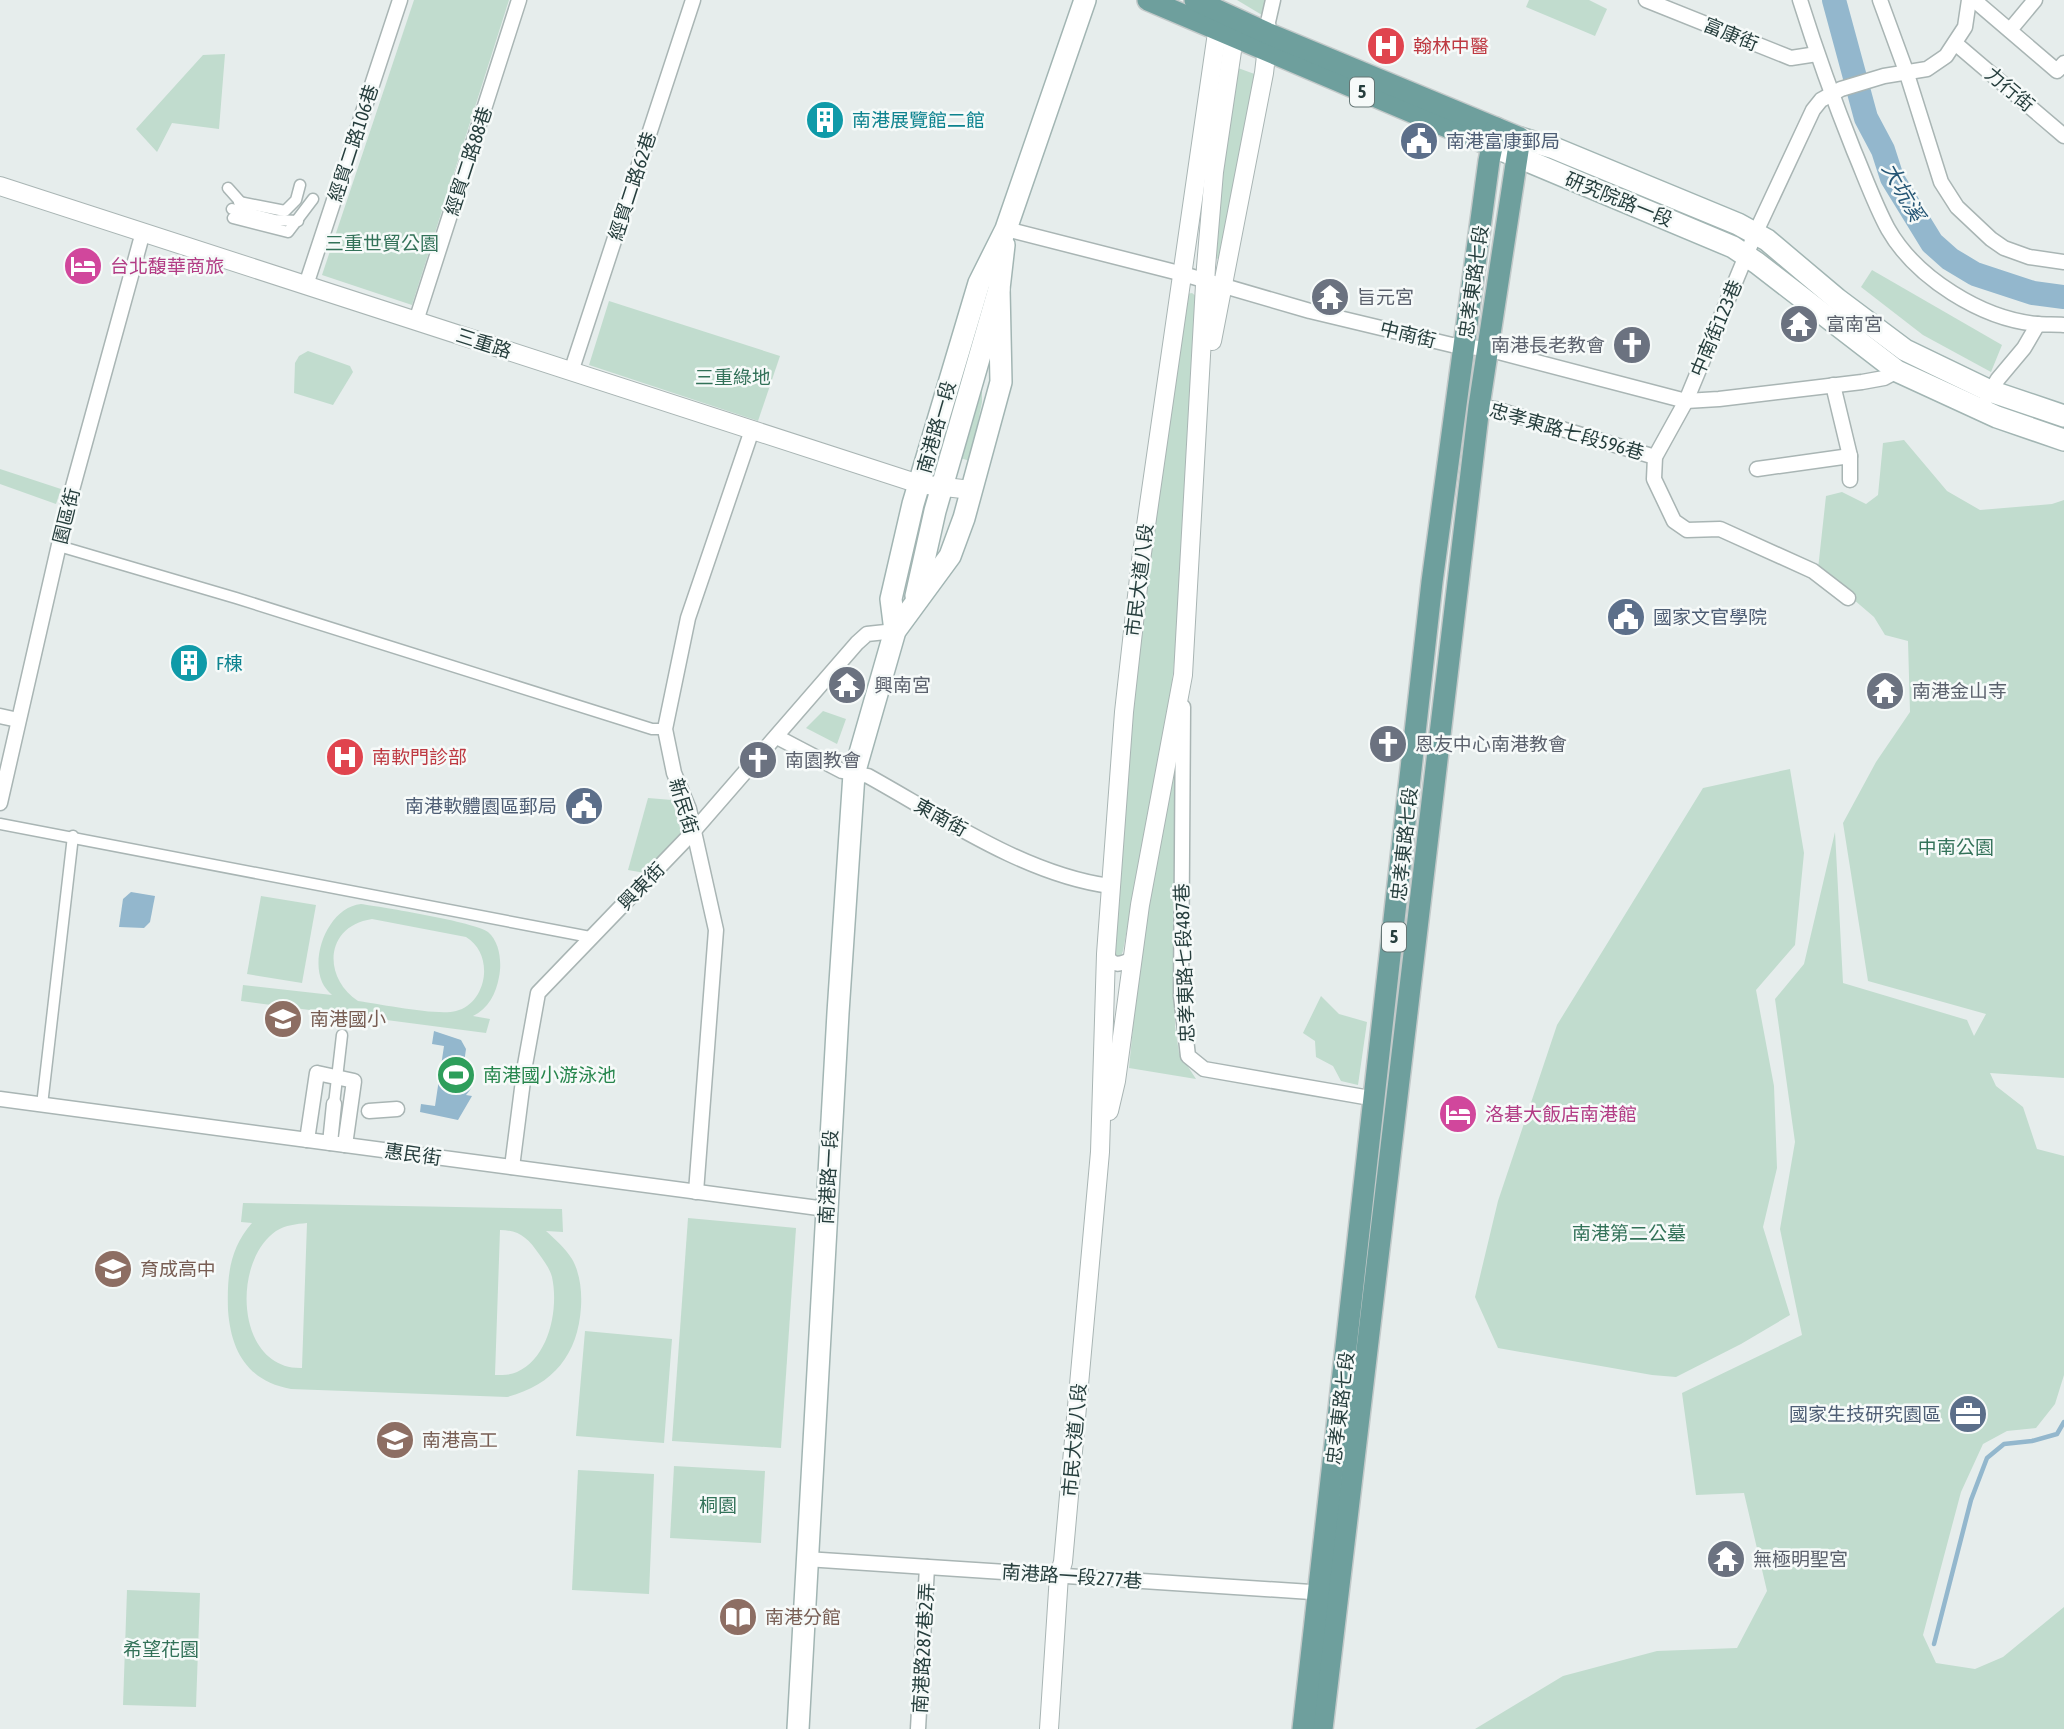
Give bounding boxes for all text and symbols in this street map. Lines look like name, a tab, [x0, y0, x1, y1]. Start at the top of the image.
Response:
street label: 富康街	[1700, 13, 1762, 55]
hospital icon: 翰林中醫	[1365, 25, 1407, 67]
place label: 翰林中醫	[1413, 35, 1489, 57]
street label: 力行街	[1981, 62, 2039, 116]
road number: 5	[1350, 78, 1374, 106]
street label: 經貿二路106巷	[324, 82, 382, 204]
building icon: 南港展覽館二館	[804, 99, 846, 141]
street label: 經貿二路88巷	[440, 104, 496, 218]
place label: 南港展覽館二館	[852, 109, 985, 131]
public building icon: 南港富康郵局	[1398, 120, 1440, 162]
street label: 經貿二路62巷	[604, 129, 660, 243]
place label: 南港富康郵局	[1446, 130, 1560, 152]
water label: 大坑溪	[1878, 158, 1931, 228]
street label: 研究院路一段	[1562, 167, 1676, 231]
street label: 忠孝東路七段	[1454, 224, 1492, 340]
park label: 三重世貿公園	[325, 232, 439, 254]
hotel icon: 台北馥華商旅	[62, 245, 104, 287]
place label: 台北馥華商旅	[110, 255, 224, 277]
temple icon: 旨元宮	[1309, 276, 1351, 318]
street label: 中南街123巷	[1686, 276, 1746, 380]
place label: 旨元宮	[1357, 286, 1414, 308]
temple icon: 富南宮	[1778, 303, 1820, 345]
place label: 富南宮	[1826, 313, 1883, 335]
street label: 中南街	[1378, 316, 1438, 352]
street label: 三重路	[453, 324, 515, 362]
church icon: 南港長老教會	[1611, 324, 1653, 366]
place label: 南港長老教會	[1491, 334, 1605, 356]
park label: 三重綠地	[695, 366, 771, 388]
street label: 南港路一段	[912, 378, 960, 476]
street label: 忠孝東路七段596巷	[1487, 398, 1647, 464]
street label: 園區街	[48, 486, 84, 546]
street label: 市民大道八段	[1121, 522, 1157, 638]
public building icon: 國家文官學院	[1605, 596, 1647, 638]
place label: 國家文官學院	[1653, 606, 1767, 628]
building icon: F棟	[168, 642, 210, 684]
place label: F棟	[216, 652, 243, 674]
temple icon: 興南宮	[826, 664, 868, 706]
temple icon: 南港金山寺	[1864, 670, 1906, 712]
place label: 興南宮	[874, 674, 931, 696]
place label: 南港金山寺	[1912, 680, 2007, 702]
church icon: 恩友中心南港教會	[1367, 723, 1409, 765]
place label: 恩友中心南港教會	[1415, 733, 1567, 755]
hospital icon: 南軟門診部	[324, 736, 366, 778]
church icon: 南園教會	[737, 739, 779, 781]
place label: 南軟門診部	[372, 746, 467, 768]
place label: 南園教會	[785, 749, 861, 771]
street label: 新民街	[665, 776, 703, 836]
public building icon: 南港軟體園區郵局	[563, 785, 605, 827]
street label: 忠孝東路七段	[1387, 786, 1421, 902]
street label: 東南街	[911, 794, 971, 840]
place label: 南港軟體園區郵局	[405, 795, 557, 817]
park label: 中南公園	[1918, 836, 1994, 858]
street label: 興東街	[613, 858, 669, 914]
street label: 忠孝東路七段487巷	[1170, 883, 1198, 1043]
road number: 5	[1382, 922, 1406, 952]
school or university icon: 南港國小	[262, 998, 304, 1040]
place label: 南港國小	[310, 1008, 386, 1030]
sports icon: 南港國小游泳池	[435, 1054, 477, 1096]
place label: 南港國小游泳池	[483, 1064, 616, 1086]
hotel icon: 洛碁大飯店南港館	[1437, 1093, 1479, 1135]
place label: 洛碁大飯店南港館	[1485, 1103, 1637, 1125]
street label: 南港路一段	[815, 1129, 841, 1225]
street label: 惠民街	[383, 1139, 443, 1169]
park label: 南港第二公墓	[1572, 1222, 1686, 1244]
school or university icon: 育成高中	[92, 1248, 134, 1290]
place label: 育成高中	[140, 1258, 216, 1280]
street label: 忠孝東路七段	[1322, 1350, 1358, 1466]
street label: 市民大道八段	[1058, 1382, 1090, 1498]
office icon: 國家生技研究園區	[1947, 1393, 1989, 1435]
place label: 國家生技研究園區	[1789, 1403, 1941, 1425]
school or university icon: 南港高工	[374, 1419, 416, 1461]
place label: 南港高工	[422, 1429, 498, 1451]
park label: 桐園	[699, 1494, 737, 1516]
temple icon: 無極明聖宮	[1705, 1538, 1747, 1580]
place label: 無極明聖宮	[1753, 1548, 1848, 1570]
street label: 南港路一段277巷	[1001, 1560, 1143, 1592]
street label: 南港路287巷2弄	[909, 1582, 937, 1714]
library icon: 南港分館	[717, 1596, 759, 1638]
place label: 南港分館	[765, 1606, 841, 1628]
park label: 希望花園	[123, 1638, 199, 1660]

